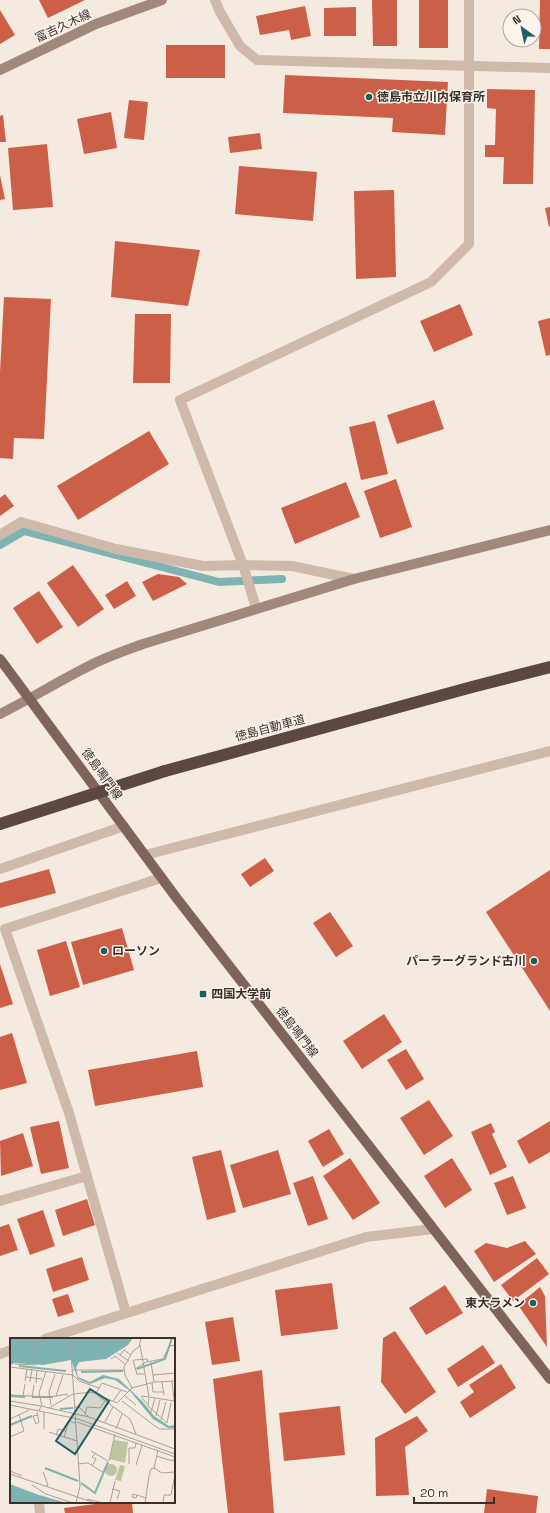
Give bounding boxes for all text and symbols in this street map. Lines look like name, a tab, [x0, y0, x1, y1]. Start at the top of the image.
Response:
street label: 富吉久木線	[32, 6, 94, 46]
north arrow	[502, 8, 542, 48]
text: N	[510, 12, 523, 27]
place label: 徳島市立川内保育所	[377, 89, 485, 105]
marker: 徳島市立川内保育所	[364, 92, 374, 102]
street label: 徳島自動車道	[233, 711, 307, 745]
street label: 徳島鳴門線	[78, 745, 126, 803]
place label: ローソン	[112, 943, 160, 959]
marker: ローソン	[99, 946, 109, 956]
place label: パーラーグランド古川	[406, 953, 526, 969]
marker: パーラーグランド古川	[529, 956, 539, 966]
place label: 四国大学前	[211, 986, 271, 1002]
marker: 四国大学前	[198, 989, 208, 999]
street label: 徳島鳴門線	[272, 1003, 322, 1061]
place label: 東大ラメン	[465, 1295, 525, 1311]
marker: 東大ラメン	[528, 1298, 538, 1308]
inset map	[10, 1338, 175, 1503]
scale bar	[414, 1479, 494, 1505]
text: 20 m	[420, 1485, 448, 1501]

